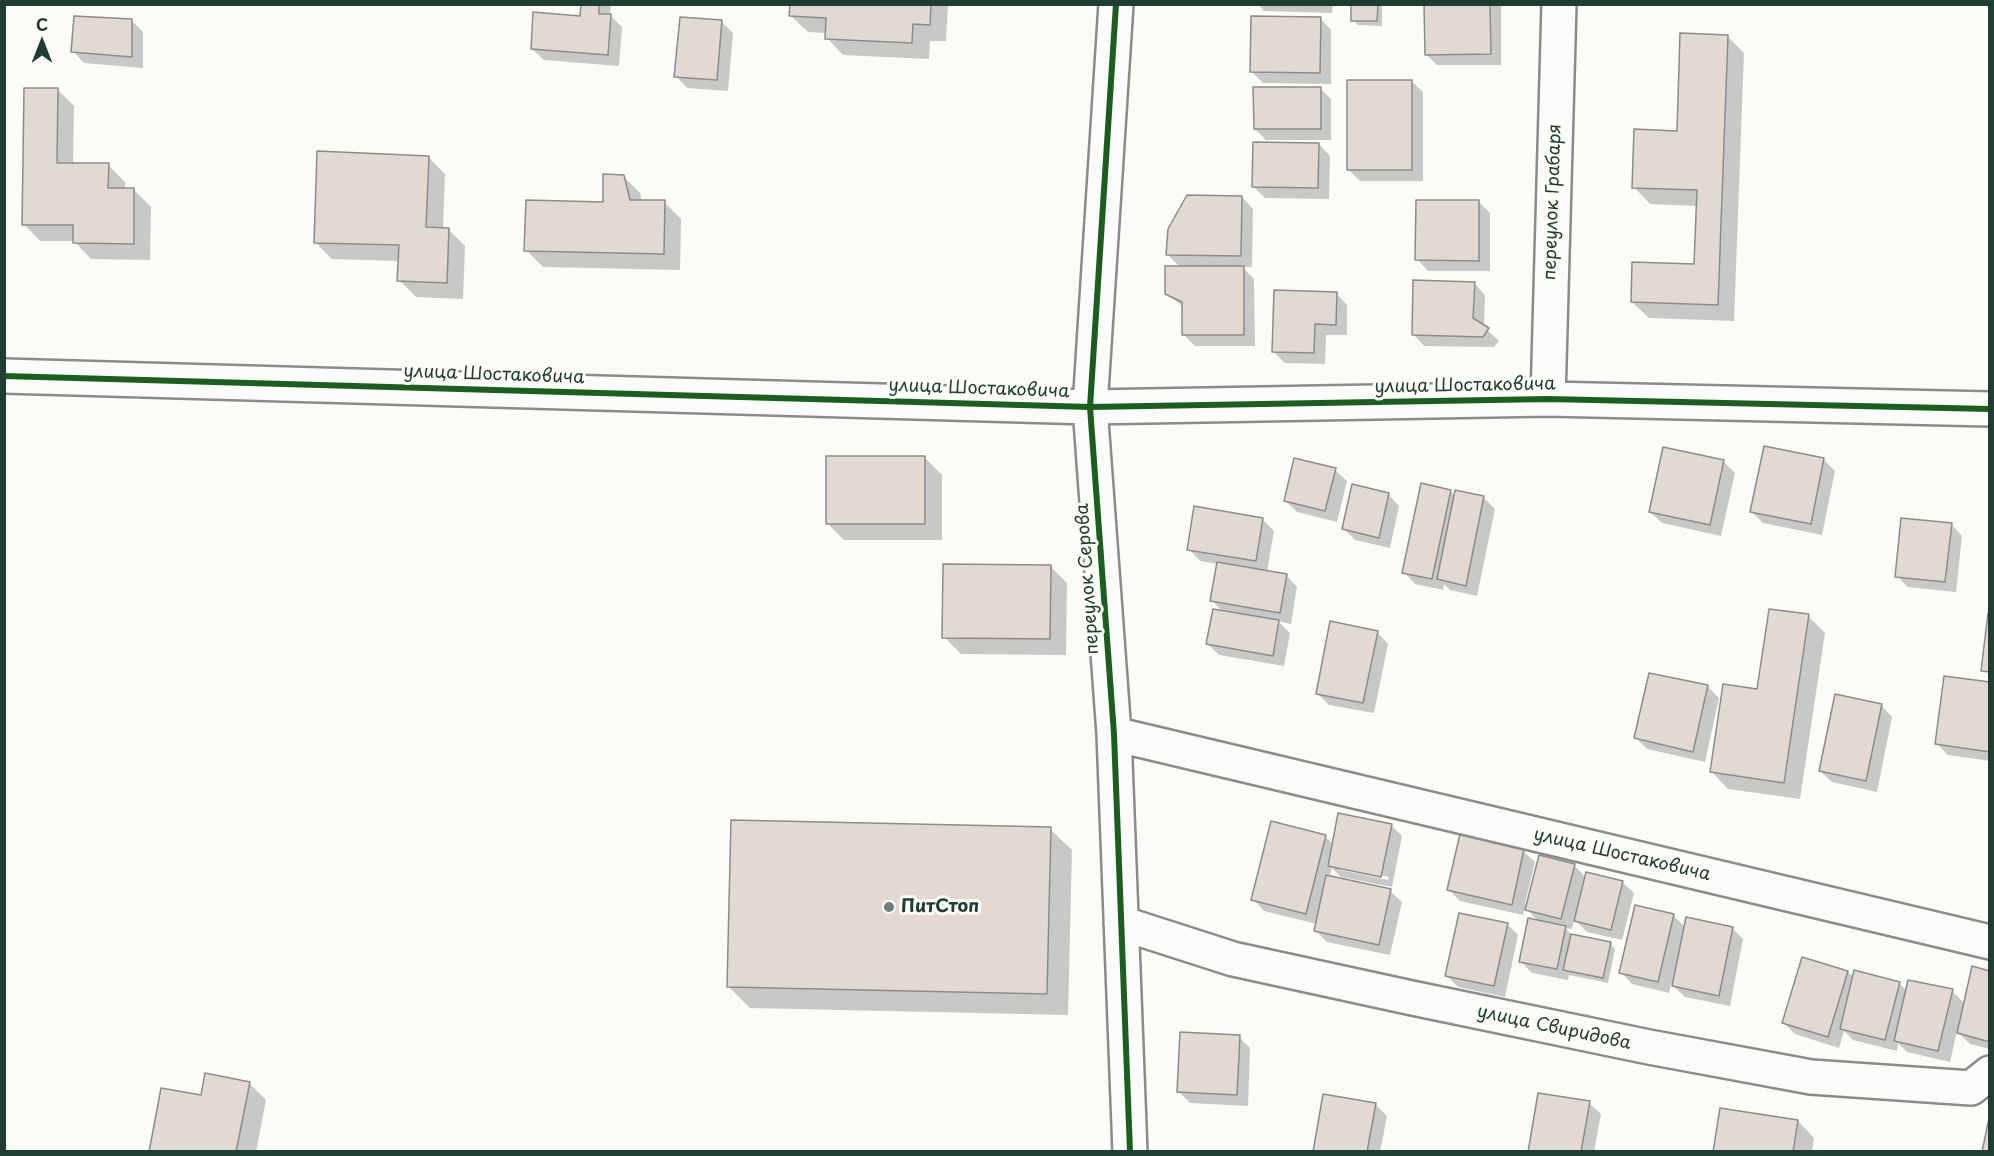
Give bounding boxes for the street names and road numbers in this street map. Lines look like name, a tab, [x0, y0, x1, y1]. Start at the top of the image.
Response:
street label: переулок Грабаря	[1539, 123, 1567, 281]
street label: улица Шостаковича	[403, 361, 585, 389]
street label: улица Шостаковича	[1374, 374, 1556, 398]
street label: улица Шостаковича	[888, 375, 1070, 403]
street label: переулок Серова	[1072, 503, 1104, 655]
street label: улица Шостаковича	[1531, 824, 1713, 886]
street label: улица Свиридова	[1475, 1001, 1633, 1055]

